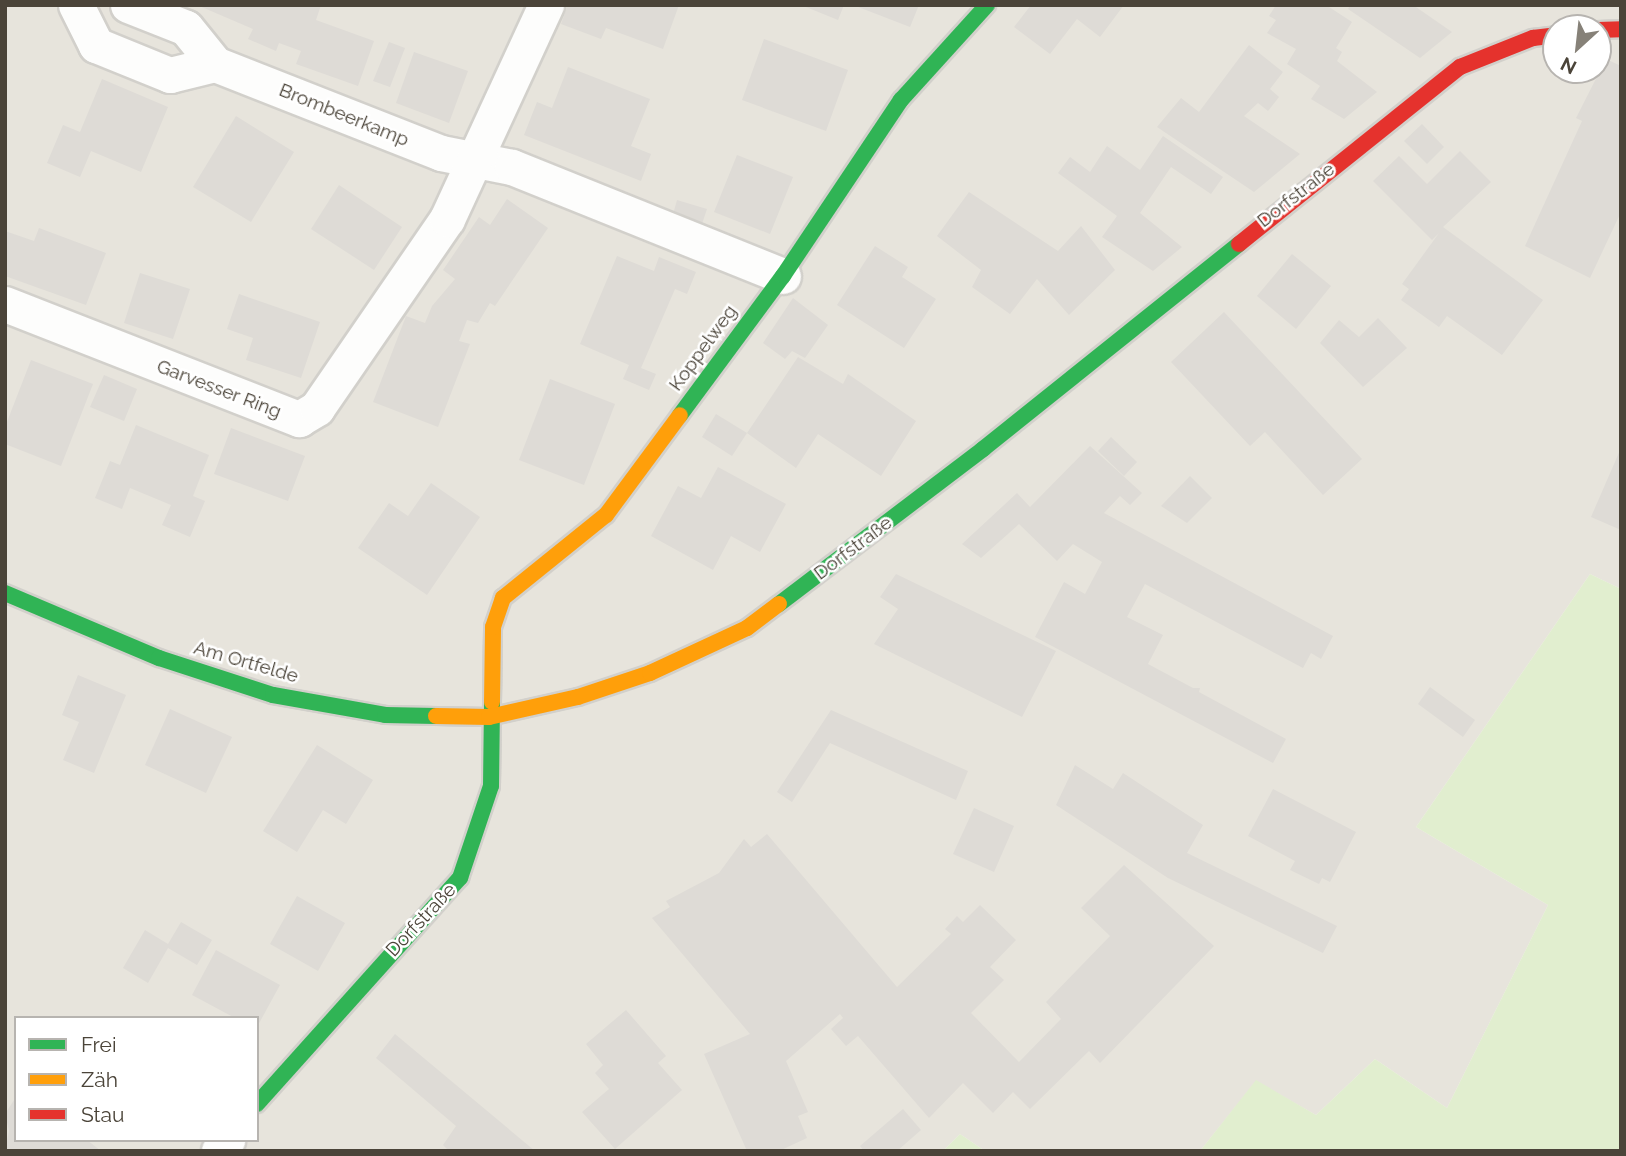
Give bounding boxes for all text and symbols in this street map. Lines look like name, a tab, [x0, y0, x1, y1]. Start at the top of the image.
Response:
north arrow	[1542, 14, 1612, 84]
text: N	[1557, 53, 1580, 79]
street label: Brombeerkamp	[276, 79, 412, 151]
street label: Dorfstraße	[1253, 158, 1339, 232]
street label: Koppelweg	[664, 301, 742, 395]
street label: Garvesser Ring	[153, 355, 285, 423]
street label: Dorfstraße	[809, 511, 897, 585]
street label: Am Ortfelde	[191, 636, 301, 688]
street label: Dorfstraße	[381, 879, 461, 961]
legend	[14, 1016, 259, 1142]
text: Frei	[81, 1032, 117, 1057]
text: Zäh	[81, 1067, 118, 1092]
text: Stau	[81, 1102, 125, 1127]

